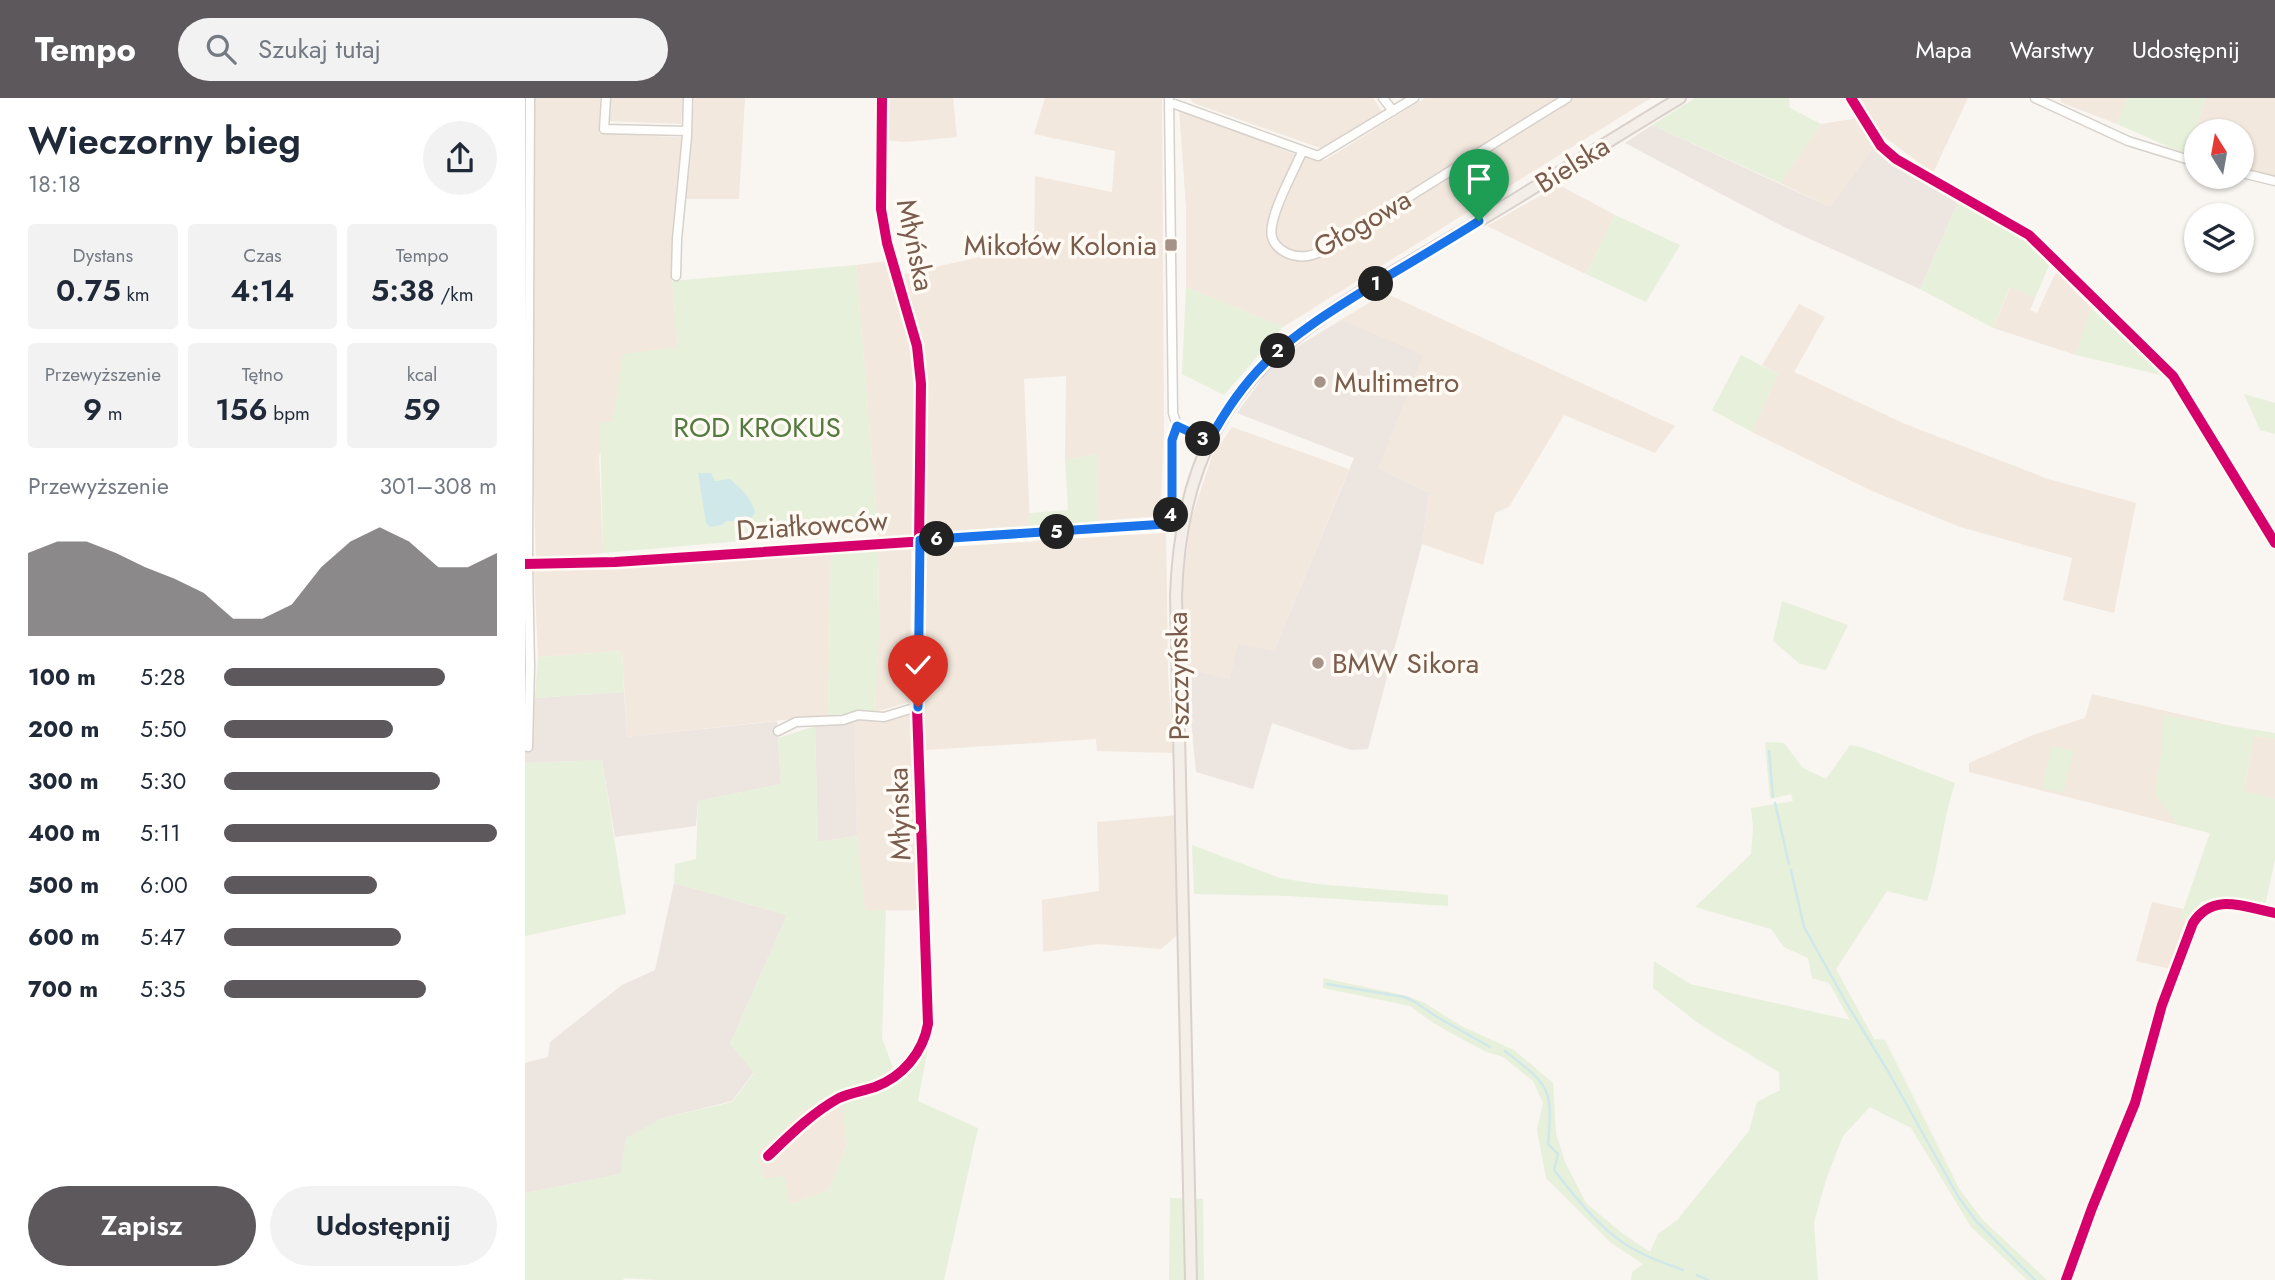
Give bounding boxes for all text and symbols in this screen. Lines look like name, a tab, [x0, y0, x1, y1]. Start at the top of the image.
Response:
search box	[178, 18, 668, 81]
text: Tempo	[35, 26, 136, 73]
icon: search	[202, 30, 240, 68]
text: Szukaj tutaj	[258, 30, 381, 68]
text: Mapa	[1915, 32, 1972, 67]
text: Warstwy	[2010, 32, 2094, 67]
text: Udostępnij	[2132, 32, 2240, 67]
text: Wieczorny bieg	[28, 113, 301, 168]
north arrow	[2184, 119, 2254, 189]
map controls	[2184, 119, 2254, 273]
button: share	[423, 121, 497, 195]
street label: Bielska	[1527, 126, 1617, 203]
pin	[1449, 149, 1509, 221]
icon: arrive	[1460, 160, 1498, 198]
text: 18:18	[28, 167, 81, 201]
street label: Głogowa	[1306, 179, 1419, 268]
street label: Młyńska	[886, 195, 945, 295]
button: layers	[2184, 203, 2254, 273]
place label: Mikołów Kolonia	[964, 225, 1157, 266]
marker: Mikołów Kolonia	[1163, 237, 1179, 253]
text: Dystans	[73, 242, 133, 269]
text: Czas	[243, 242, 282, 269]
text: Tempo	[396, 242, 449, 269]
pin: 1	[1359, 266, 1393, 302]
text: 0.75	[56, 269, 121, 312]
text: 4:14	[231, 269, 294, 312]
text: 5:38	[371, 269, 435, 312]
text: 1	[1371, 270, 1380, 297]
text: km	[121, 281, 150, 308]
text: /km	[435, 281, 474, 308]
pin: 2	[1261, 334, 1295, 368]
text: 2	[1271, 337, 1284, 364]
text: Przewyższenie	[45, 361, 161, 388]
text: Tętno	[242, 361, 283, 388]
text: kcal	[407, 361, 438, 388]
place label: Multimetro	[1334, 362, 1459, 403]
marker: Multimetro	[1312, 374, 1328, 390]
text: 9	[83, 388, 102, 431]
text: 156	[215, 388, 268, 431]
text: 59	[403, 388, 441, 431]
text: m	[102, 400, 123, 427]
text: bpm	[268, 400, 310, 427]
park label: ROD KROKUS	[673, 407, 841, 448]
pin: 3	[1185, 422, 1221, 456]
text: 3	[1197, 425, 1208, 452]
text: Przewyższenie	[28, 469, 169, 503]
text: 301–308 m	[380, 469, 497, 503]
pin: 4	[1153, 498, 1189, 532]
street label: Działkowców	[735, 500, 889, 551]
text: 4	[1164, 501, 1177, 528]
pin: 5	[1039, 514, 1075, 550]
text: 5	[1050, 518, 1063, 545]
pin: 6	[919, 522, 955, 556]
text: 6	[930, 525, 943, 552]
street label: Pszczyńska	[1157, 611, 1200, 741]
pin	[888, 635, 948, 707]
place label: BMW Sikora	[1332, 643, 1479, 684]
icon: check	[899, 646, 937, 684]
marker: BMW Sikora	[1310, 655, 1326, 671]
text: 100 m	[28, 660, 96, 694]
text: 5:28	[140, 660, 186, 694]
text: 200 m	[28, 712, 99, 746]
text: 5:50	[140, 712, 187, 746]
text: 300 m	[28, 764, 99, 798]
text: 5:30	[140, 764, 186, 798]
street label: Młyńska	[877, 767, 922, 861]
text: 400 m	[28, 816, 100, 850]
text: 5:11	[140, 816, 181, 850]
text: 500 m	[28, 868, 99, 902]
text: 6:00	[140, 868, 188, 902]
text: 600 m	[28, 920, 100, 954]
text: 5:47	[140, 920, 185, 954]
text: 700 m	[28, 972, 98, 1006]
text: 5:35	[140, 972, 185, 1006]
button: Zapisz	[28, 1186, 256, 1266]
button: Udostępnij	[270, 1186, 497, 1266]

